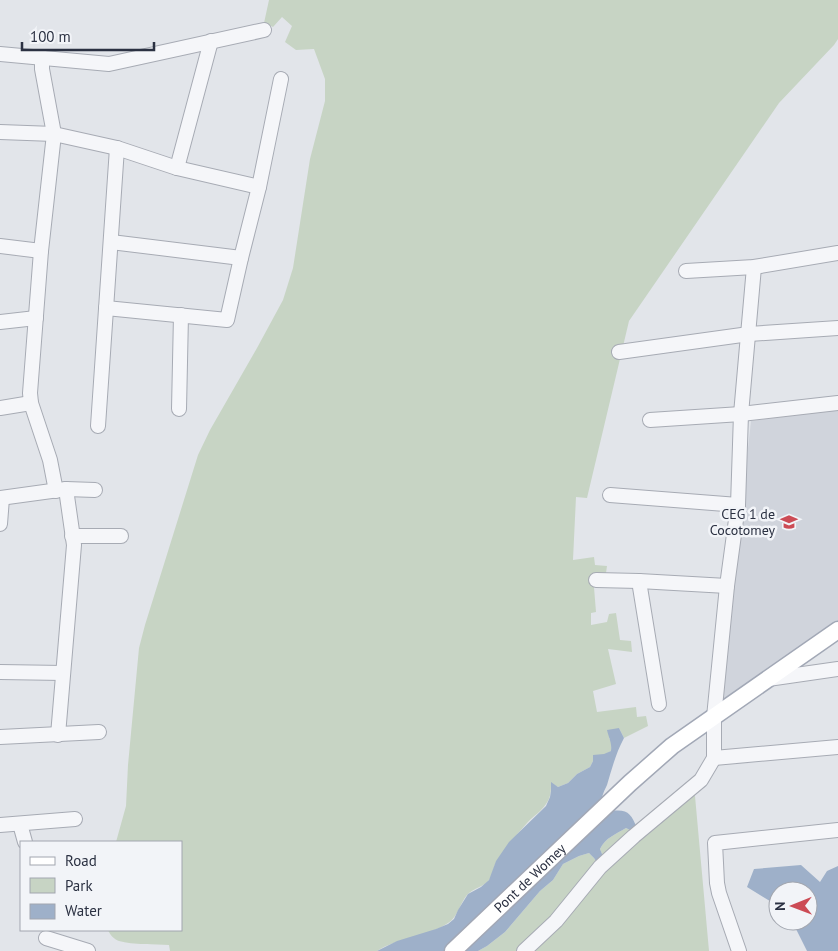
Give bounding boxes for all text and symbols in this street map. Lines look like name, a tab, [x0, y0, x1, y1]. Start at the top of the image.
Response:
scale bar	[22, 20, 155, 52]
text: 100 m	[30, 27, 71, 46]
place label: CEG 1 de Cocotomey	[710, 505, 775, 539]
school or university icon: CEG 1 de Cocotomey	[779, 512, 799, 532]
street label: Pont de Womey	[490, 839, 570, 916]
legend	[20, 841, 182, 931]
text: Road	[65, 851, 97, 870]
text: Park	[65, 876, 93, 895]
north arrow	[768, 881, 818, 931]
text: Water	[65, 901, 102, 920]
text: N	[771, 901, 789, 911]

